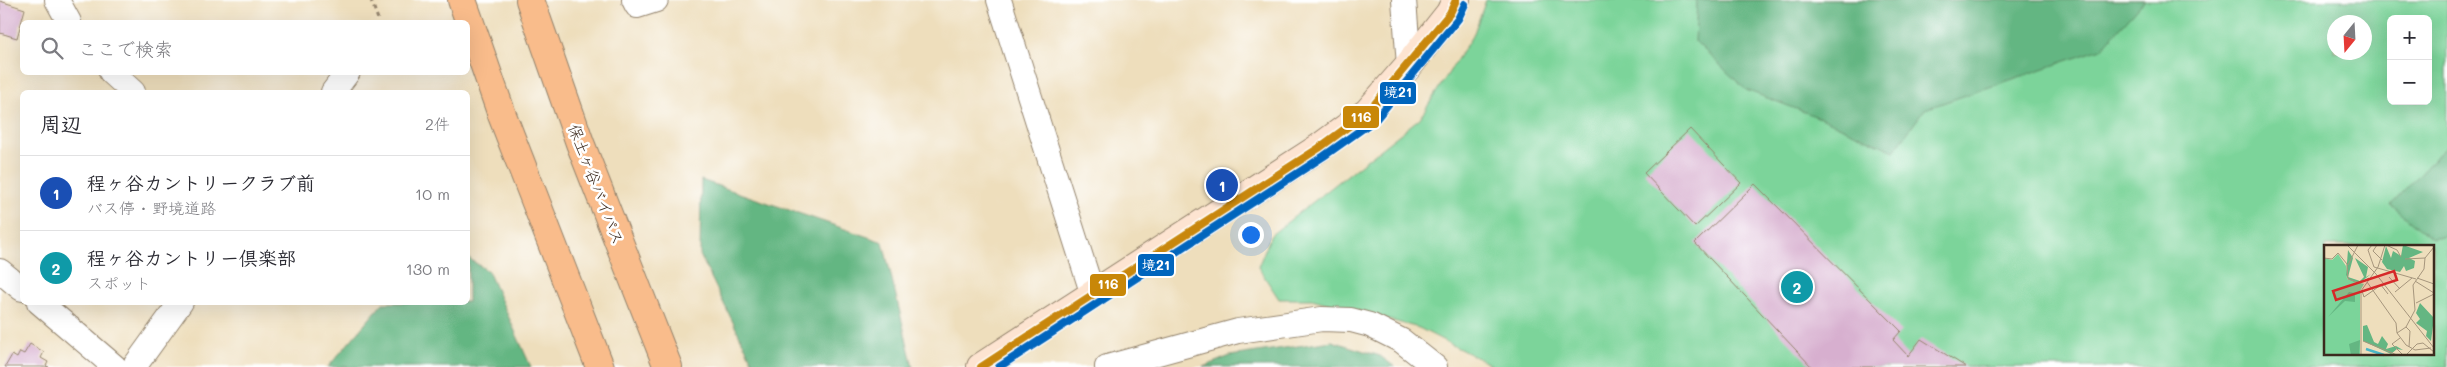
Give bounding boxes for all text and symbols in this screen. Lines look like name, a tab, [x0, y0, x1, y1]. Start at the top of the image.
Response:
north arrow	[2327, 15, 2372, 60]
map controls	[2387, 15, 2432, 105]
button: +	[2387, 15, 2432, 60]
search box	[20, 20, 470, 75]
icon: search	[38, 34, 66, 62]
text: ここで検索	[78, 36, 173, 61]
button: −	[2387, 60, 2432, 105]
line badge: 境21	[1379, 81, 1417, 105]
text: 境21	[1384, 82, 1412, 101]
line badge: 116	[1342, 105, 1380, 129]
text: 116	[1351, 107, 1371, 126]
text: 周辺	[40, 110, 82, 137]
text: 2件	[425, 113, 450, 134]
street label: 保土ヶ谷バイパス	[564, 121, 630, 247]
pin: 1	[1206, 166, 1238, 204]
text: 程ヶ谷カントリークラブ前	[87, 170, 315, 195]
text: 1	[52, 183, 60, 204]
text: 10 m	[415, 183, 450, 204]
text: バス停 · 野境道路	[87, 197, 216, 218]
your location	[1238, 222, 1264, 248]
text: 程ヶ谷カントリー倶楽部	[87, 245, 296, 270]
inset map	[2324, 245, 2434, 354]
line badge: 境21	[1137, 253, 1175, 277]
text: 境21	[1142, 255, 1170, 274]
text: 2	[52, 258, 60, 279]
text: 130 m	[406, 258, 450, 279]
pin: 2	[1781, 268, 1813, 306]
text: スポット	[87, 272, 151, 293]
line badge: 116	[1089, 273, 1127, 297]
text: 116	[1098, 274, 1118, 293]

